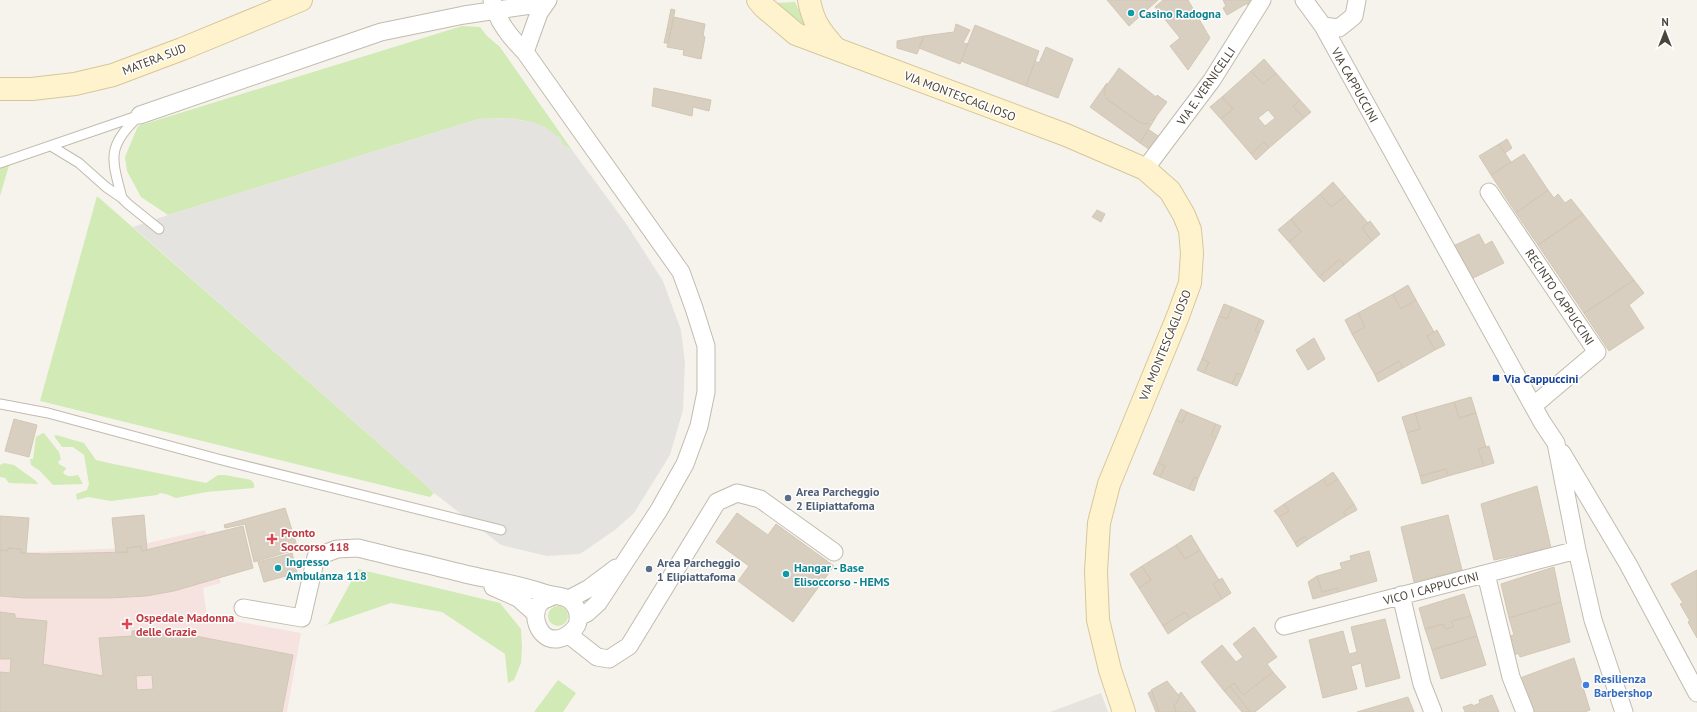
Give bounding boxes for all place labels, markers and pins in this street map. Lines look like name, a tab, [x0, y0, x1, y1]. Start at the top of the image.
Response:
place label: Casino Radogna	[1139, 6, 1221, 21]
marker: Casino Radogna	[1126, 8, 1136, 18]
place label: Via Cappuccini	[1503, 371, 1578, 386]
marker: Via Cappuccini	[1491, 373, 1501, 383]
place label: Area Parcheggio 2 Elipiattafoma	[796, 484, 880, 513]
marker: Area Parcheggio 2 Elipiattafoma	[783, 493, 793, 503]
place label: Pronto Soccorso 118	[281, 525, 350, 554]
marker: Pronto Soccorso 118	[266, 533, 278, 545]
place label: Ingresso Ambulanza 118	[286, 554, 367, 583]
place label: Area Parcheggio 1 Elipiattafoma	[657, 555, 741, 584]
place label: Hangar - Base Elisoccorso - HEMS	[794, 560, 890, 589]
marker: Ingresso Ambulanza 118	[273, 563, 283, 573]
marker: Area Parcheggio 1 Elipiattafoma	[644, 564, 654, 574]
marker: Hangar - Base Elisoccorso - HEMS	[781, 569, 791, 579]
place label: Ospedale Madonna delle Grazie	[136, 610, 234, 639]
marker: Ospedale Madonna delle Grazie	[121, 618, 133, 630]
place label: Resilienza Barbershop	[1594, 671, 1653, 700]
marker: Resilienza Barbershop	[1581, 680, 1591, 690]

